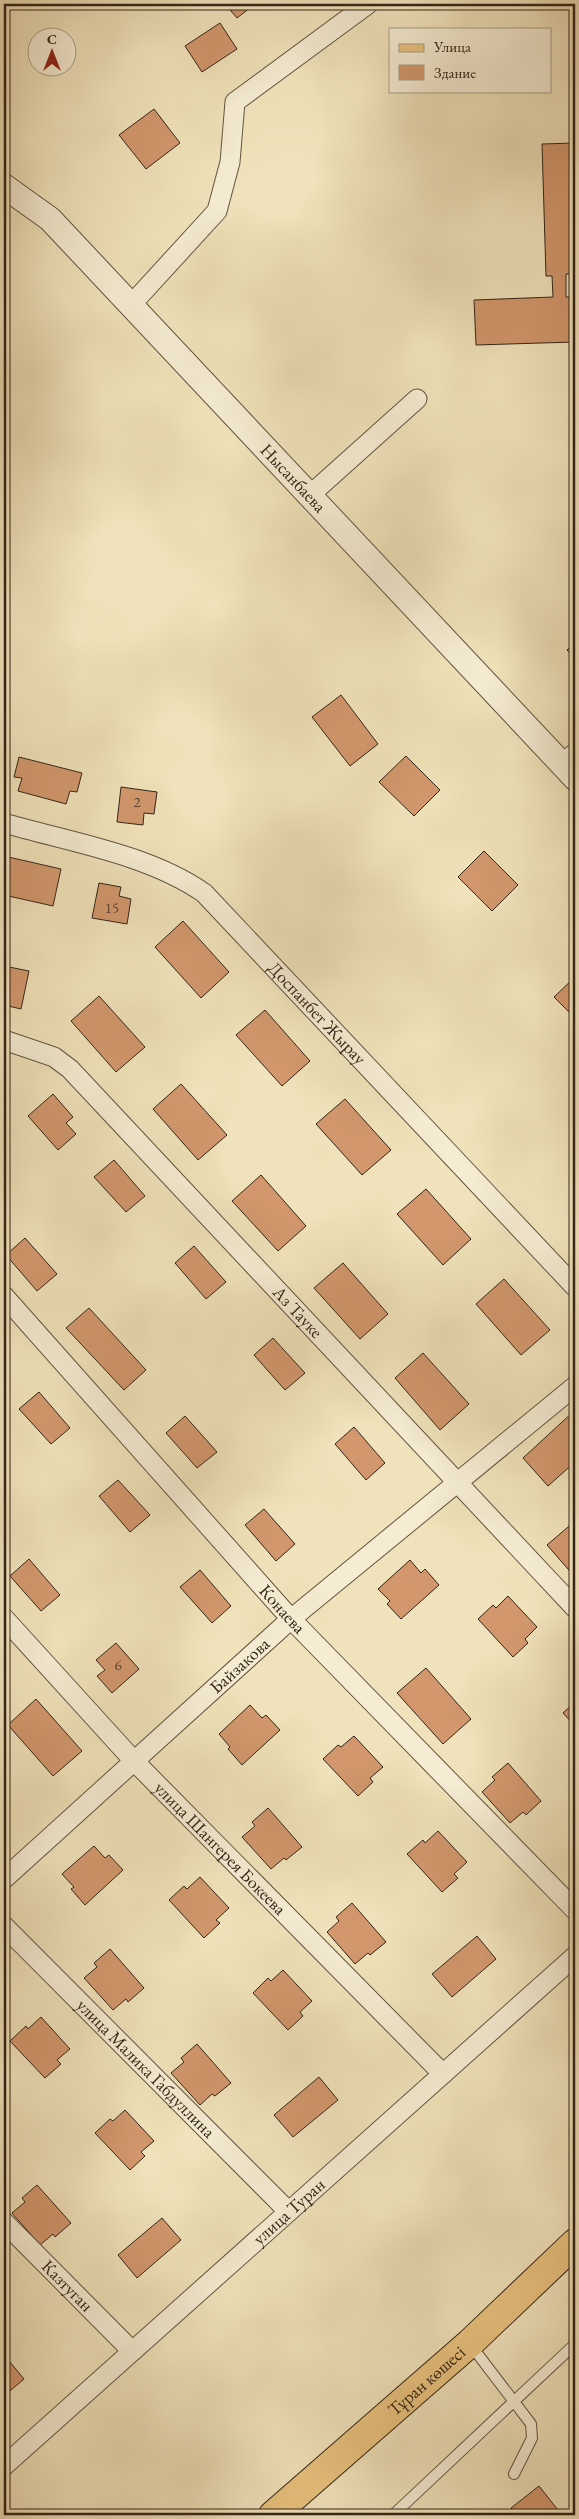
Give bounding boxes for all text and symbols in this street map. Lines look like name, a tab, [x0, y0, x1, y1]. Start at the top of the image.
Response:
north arrow	[28, 28, 78, 78]
legend	[389, 28, 552, 92]
text: С	[47, 30, 57, 48]
text: Улица	[433, 37, 471, 56]
text: Здание	[434, 63, 476, 82]
street label: Нысанбаева	[256, 438, 332, 518]
house number: 2	[133, 792, 141, 811]
house number: 15	[105, 898, 119, 917]
street label: Доспанбет Жырау	[263, 956, 372, 1069]
street label: Аз Тауке	[267, 1280, 328, 1343]
street label: Конаева	[255, 1579, 312, 1639]
street label: Байзакова	[204, 1631, 275, 1698]
house number: 6	[114, 1655, 122, 1674]
street label: улица Шангерея Бокеева	[150, 1776, 292, 1920]
street label: улица Малика Габдуллина	[72, 1994, 221, 2143]
street label: улица Туран	[248, 2173, 330, 2250]
street label: Казтуган	[37, 2255, 98, 2316]
street label: Тұран көшесі	[383, 2340, 470, 2421]

